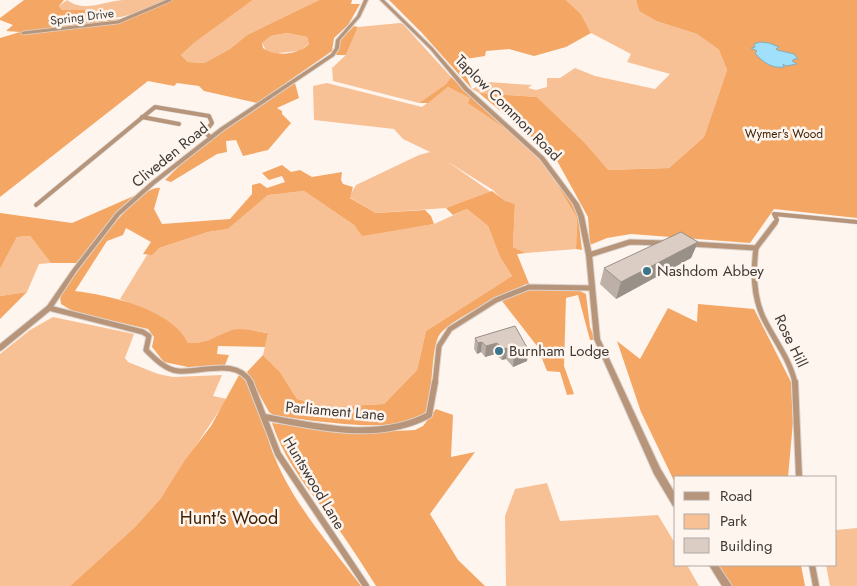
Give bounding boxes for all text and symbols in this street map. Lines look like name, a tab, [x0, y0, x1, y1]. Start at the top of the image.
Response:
street label: Spring Drive	[49, 4, 115, 30]
street label: Taplow Common Road	[450, 50, 566, 166]
street label: Cliveden Road	[127, 117, 213, 193]
park label: Wymer's Wood	[745, 125, 823, 143]
place label: Nashdom Abbey	[657, 260, 764, 282]
marker: Nashdom Abbey	[641, 265, 653, 277]
street label: Rose Hill	[769, 311, 813, 371]
place label: Burnham Lodge	[509, 340, 610, 362]
marker: Burnham Lodge	[493, 345, 505, 357]
street label: Parliament Lane	[284, 396, 386, 426]
street label: Huntswood Lane	[278, 432, 351, 534]
legend	[674, 476, 837, 566]
text: Road	[720, 485, 752, 507]
park label: Hunt's Wood	[180, 505, 278, 531]
text: Park	[720, 510, 747, 532]
text: Building	[720, 535, 772, 557]

